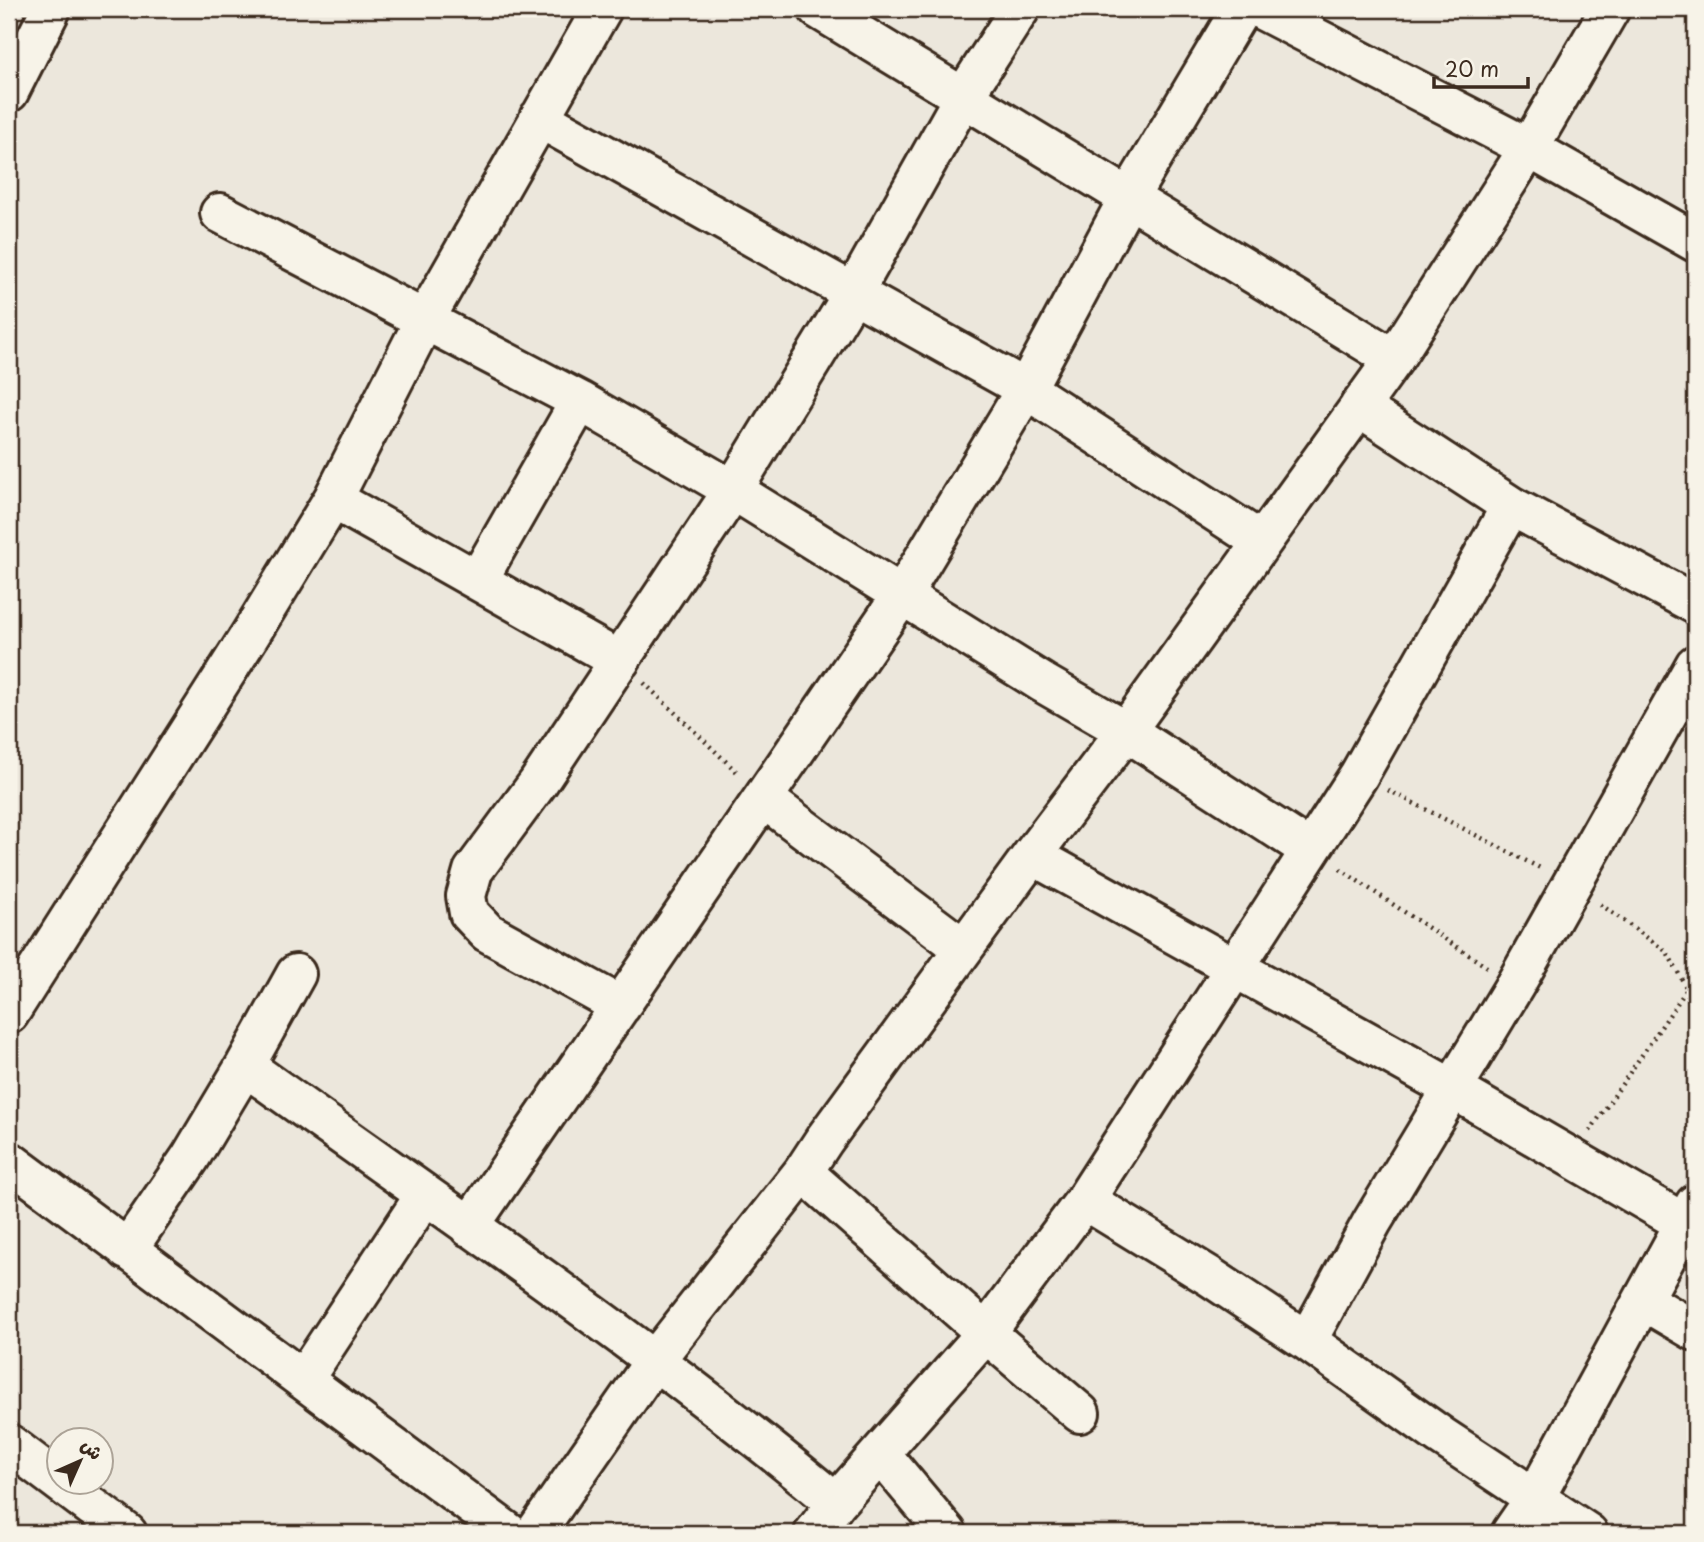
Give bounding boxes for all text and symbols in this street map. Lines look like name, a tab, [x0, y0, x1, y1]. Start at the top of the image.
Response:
scale bar	[1434, 46, 1529, 90]
text: 20 m	[1445, 52, 1499, 84]
north arrow	[46, 1426, 116, 1496]
text: ش	[75, 1431, 110, 1466]

